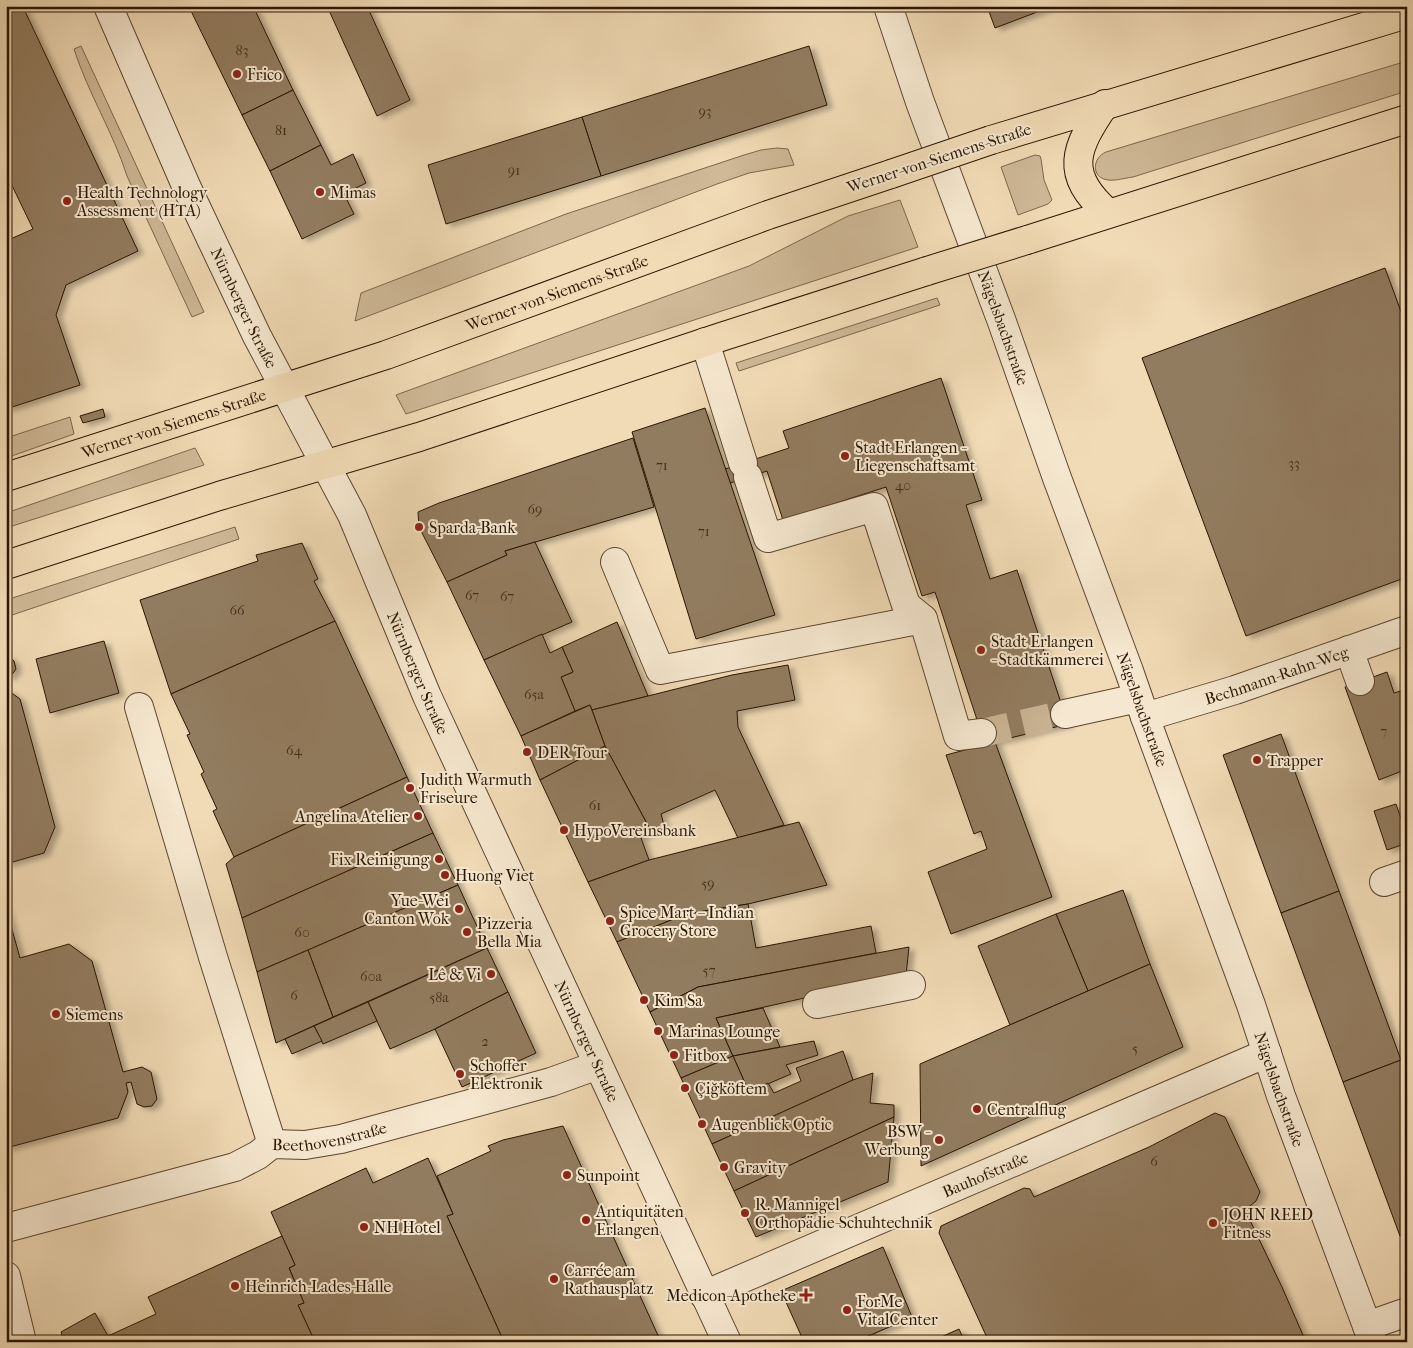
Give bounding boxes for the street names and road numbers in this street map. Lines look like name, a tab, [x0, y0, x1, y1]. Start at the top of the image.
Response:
street label: Werner-von-Siemens-Straße	[843, 119, 1034, 197]
street label: Nürnberger Straße	[207, 244, 282, 371]
street label: Werner-von-Siemens-Straße	[462, 250, 651, 335]
street label: Nägelsbachstraße	[974, 268, 1033, 388]
street label: Werner-von-Siemens-Straße	[78, 385, 268, 462]
street label: Nürnberger Straße	[384, 609, 453, 737]
street label: Bechmann-Rahn-Weg	[1202, 642, 1351, 708]
street label: Nägelsbachstraße	[1113, 649, 1172, 769]
street label: Nürnberger Straße	[551, 977, 624, 1105]
street label: Nägelsbachstraße	[1251, 1029, 1309, 1149]
street label: Beethovenstraße	[272, 1118, 389, 1155]
street label: Bauhofstraße	[939, 1147, 1031, 1201]

